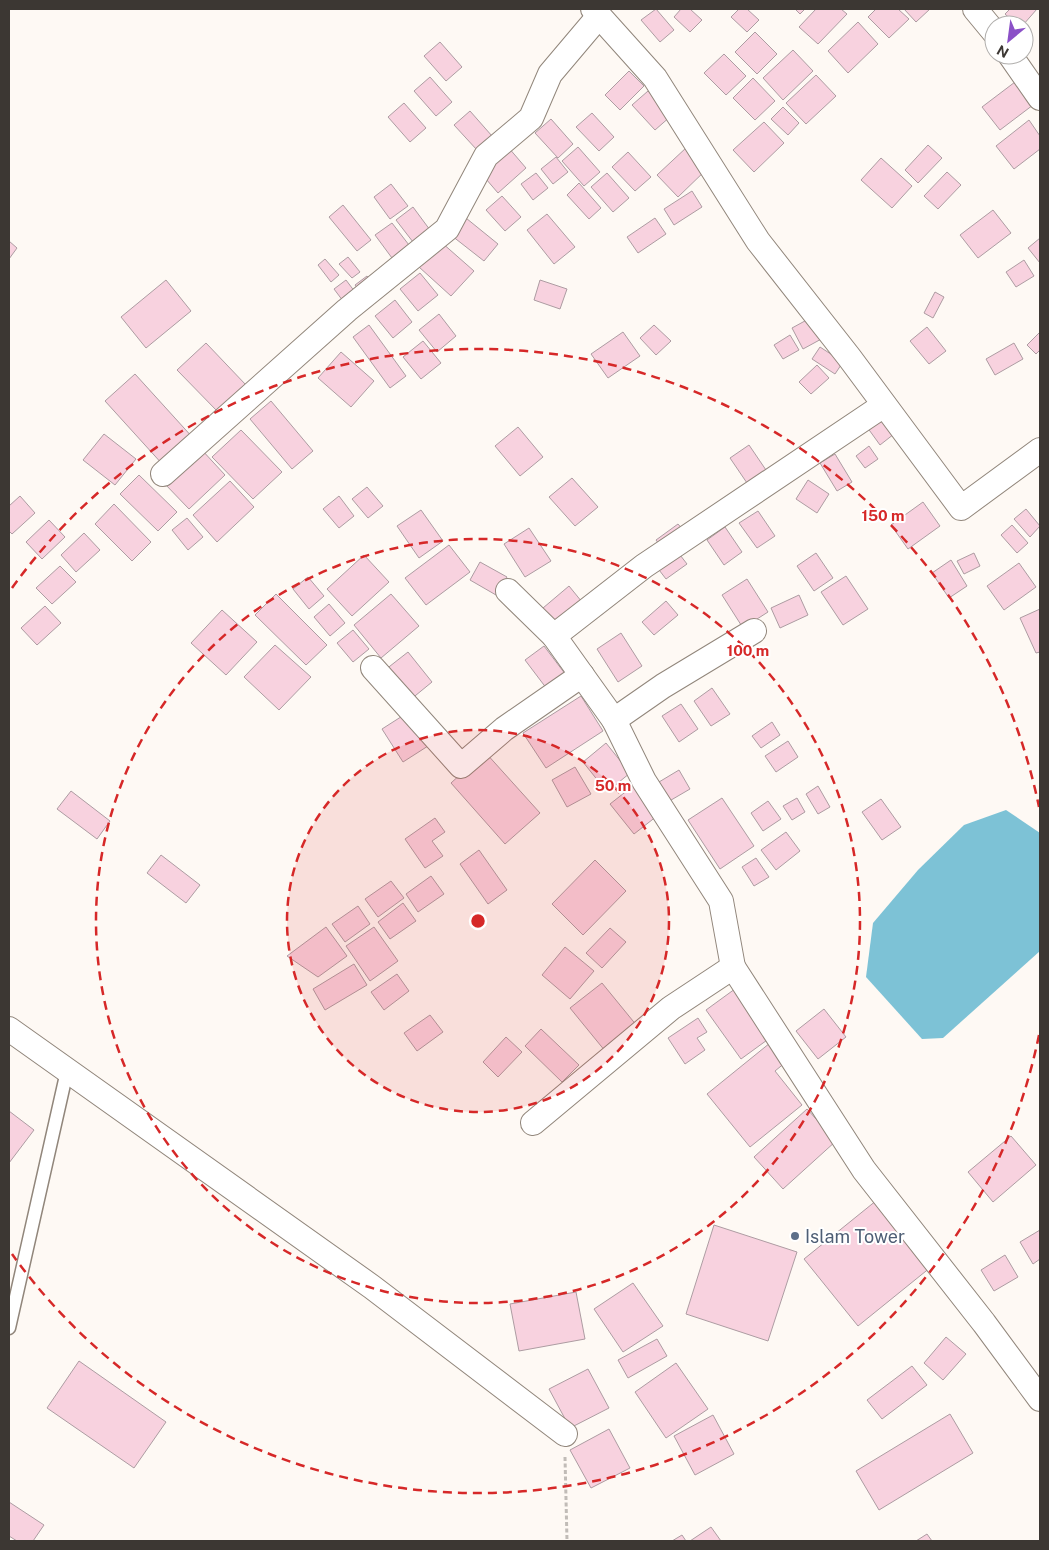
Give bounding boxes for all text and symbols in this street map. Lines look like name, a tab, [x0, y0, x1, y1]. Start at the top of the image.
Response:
north arrow	[984, 15, 1034, 65]
text: N	[994, 42, 1011, 61]
text: 150 m	[861, 507, 905, 524]
text: 100 m	[727, 642, 769, 659]
text: 50 m	[595, 777, 631, 794]
centre of rings	[469, 912, 487, 930]
place label: Islam Tower	[805, 1226, 905, 1247]
marker: Islam Tower	[789, 1230, 801, 1242]

